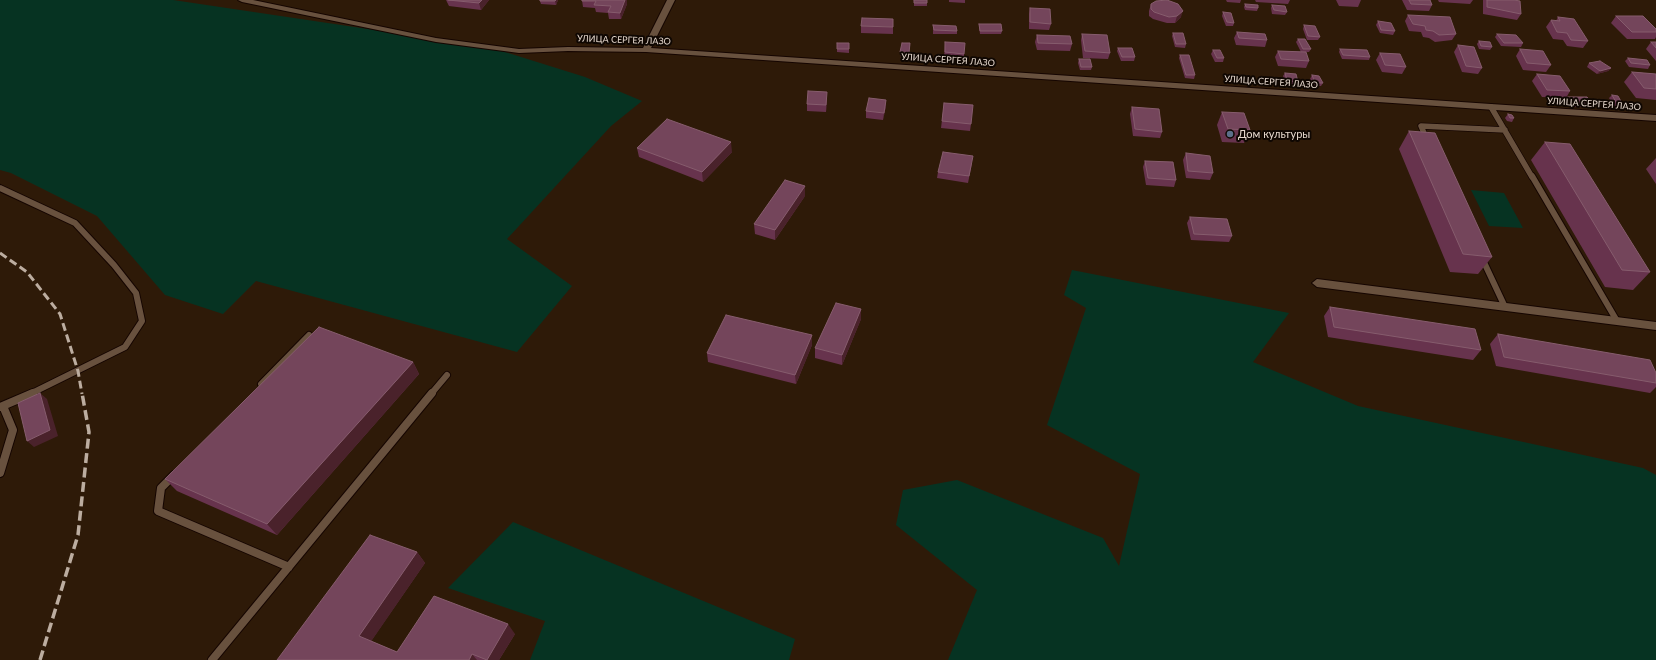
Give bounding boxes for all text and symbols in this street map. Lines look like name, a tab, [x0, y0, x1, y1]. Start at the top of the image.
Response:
street label: УЛИЦА СЕРГЕЯ ЛАЗО	[577, 33, 671, 47]
street label: УЛИЦА СЕРГЕЯ ЛАЗО	[901, 51, 995, 69]
street label: УЛИЦА СЕРГЕЯ ЛАЗО	[1224, 73, 1318, 91]
street label: УЛИЦА СЕРГЕЯ ЛАЗО	[1547, 95, 1641, 113]
place label: Дом культуры	[1238, 127, 1310, 141]
marker: Дом культуры	[1225, 129, 1235, 139]

